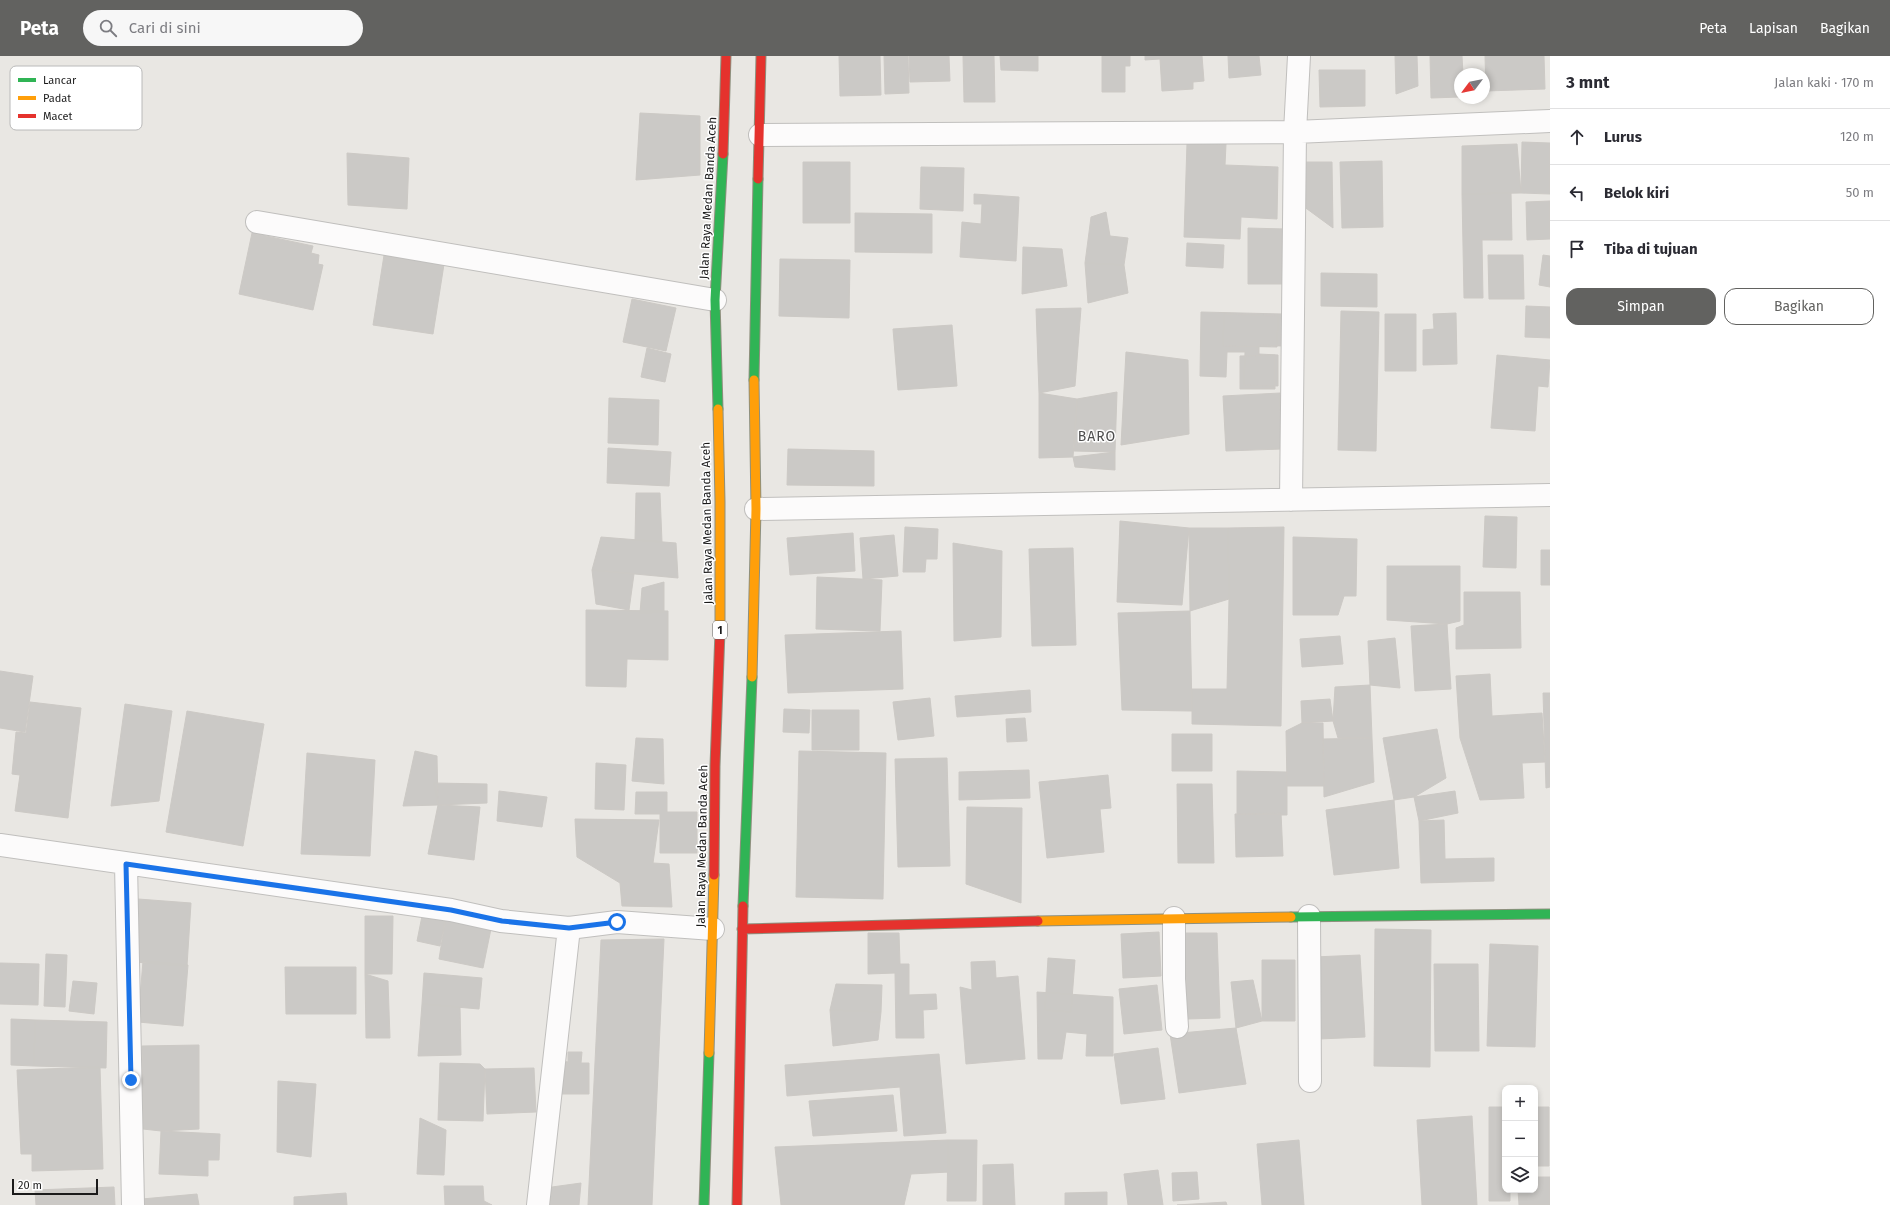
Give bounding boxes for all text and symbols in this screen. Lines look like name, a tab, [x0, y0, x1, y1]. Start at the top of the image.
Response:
search box	[83, 10, 363, 46]
text: Peta	[20, 17, 59, 40]
icon: search	[97, 17, 119, 39]
text: Cari di sini	[129, 19, 201, 37]
text: Peta	[1699, 20, 1727, 37]
text: Lapisan	[1749, 20, 1798, 37]
text: Bagikan	[1820, 20, 1870, 37]
legend	[10, 66, 142, 130]
north arrow	[1454, 68, 1490, 104]
text: 3 mnt	[1566, 72, 1610, 93]
text: Lancar	[43, 74, 77, 87]
text: Jalan kaki · 170 m	[1774, 75, 1874, 90]
text: Padat	[43, 92, 71, 105]
text: Macet	[43, 110, 73, 123]
street label: Jalan Raya Medan Banda Aceh	[697, 116, 719, 280]
icon: ahead	[1566, 126, 1588, 148]
text: Lurus	[1604, 128, 1642, 146]
text: 120 m	[1840, 129, 1874, 144]
icon: left	[1566, 182, 1588, 204]
text: Belok kiri	[1604, 184, 1669, 202]
text: 50 m	[1846, 185, 1874, 200]
icon: arrive	[1566, 238, 1588, 260]
text: Tiba di tujuan	[1604, 240, 1698, 258]
button: Simpan	[1566, 288, 1716, 325]
button: Bagikan	[1724, 288, 1874, 325]
district label: BARO	[1078, 428, 1116, 445]
street label: Jalan Raya Medan Banda Aceh	[699, 442, 715, 604]
road number: 1	[713, 621, 727, 639]
street label: Jalan Raya Medan Banda Aceh	[694, 765, 710, 927]
route start	[608, 913, 626, 931]
route end	[122, 1071, 140, 1089]
map controls	[1502, 1085, 1538, 1193]
button: +	[1502, 1085, 1538, 1121]
button: −	[1502, 1121, 1538, 1157]
button: layers	[1502, 1157, 1538, 1193]
scale bar	[12, 1177, 98, 1196]
text: 20 m	[18, 1179, 42, 1192]

